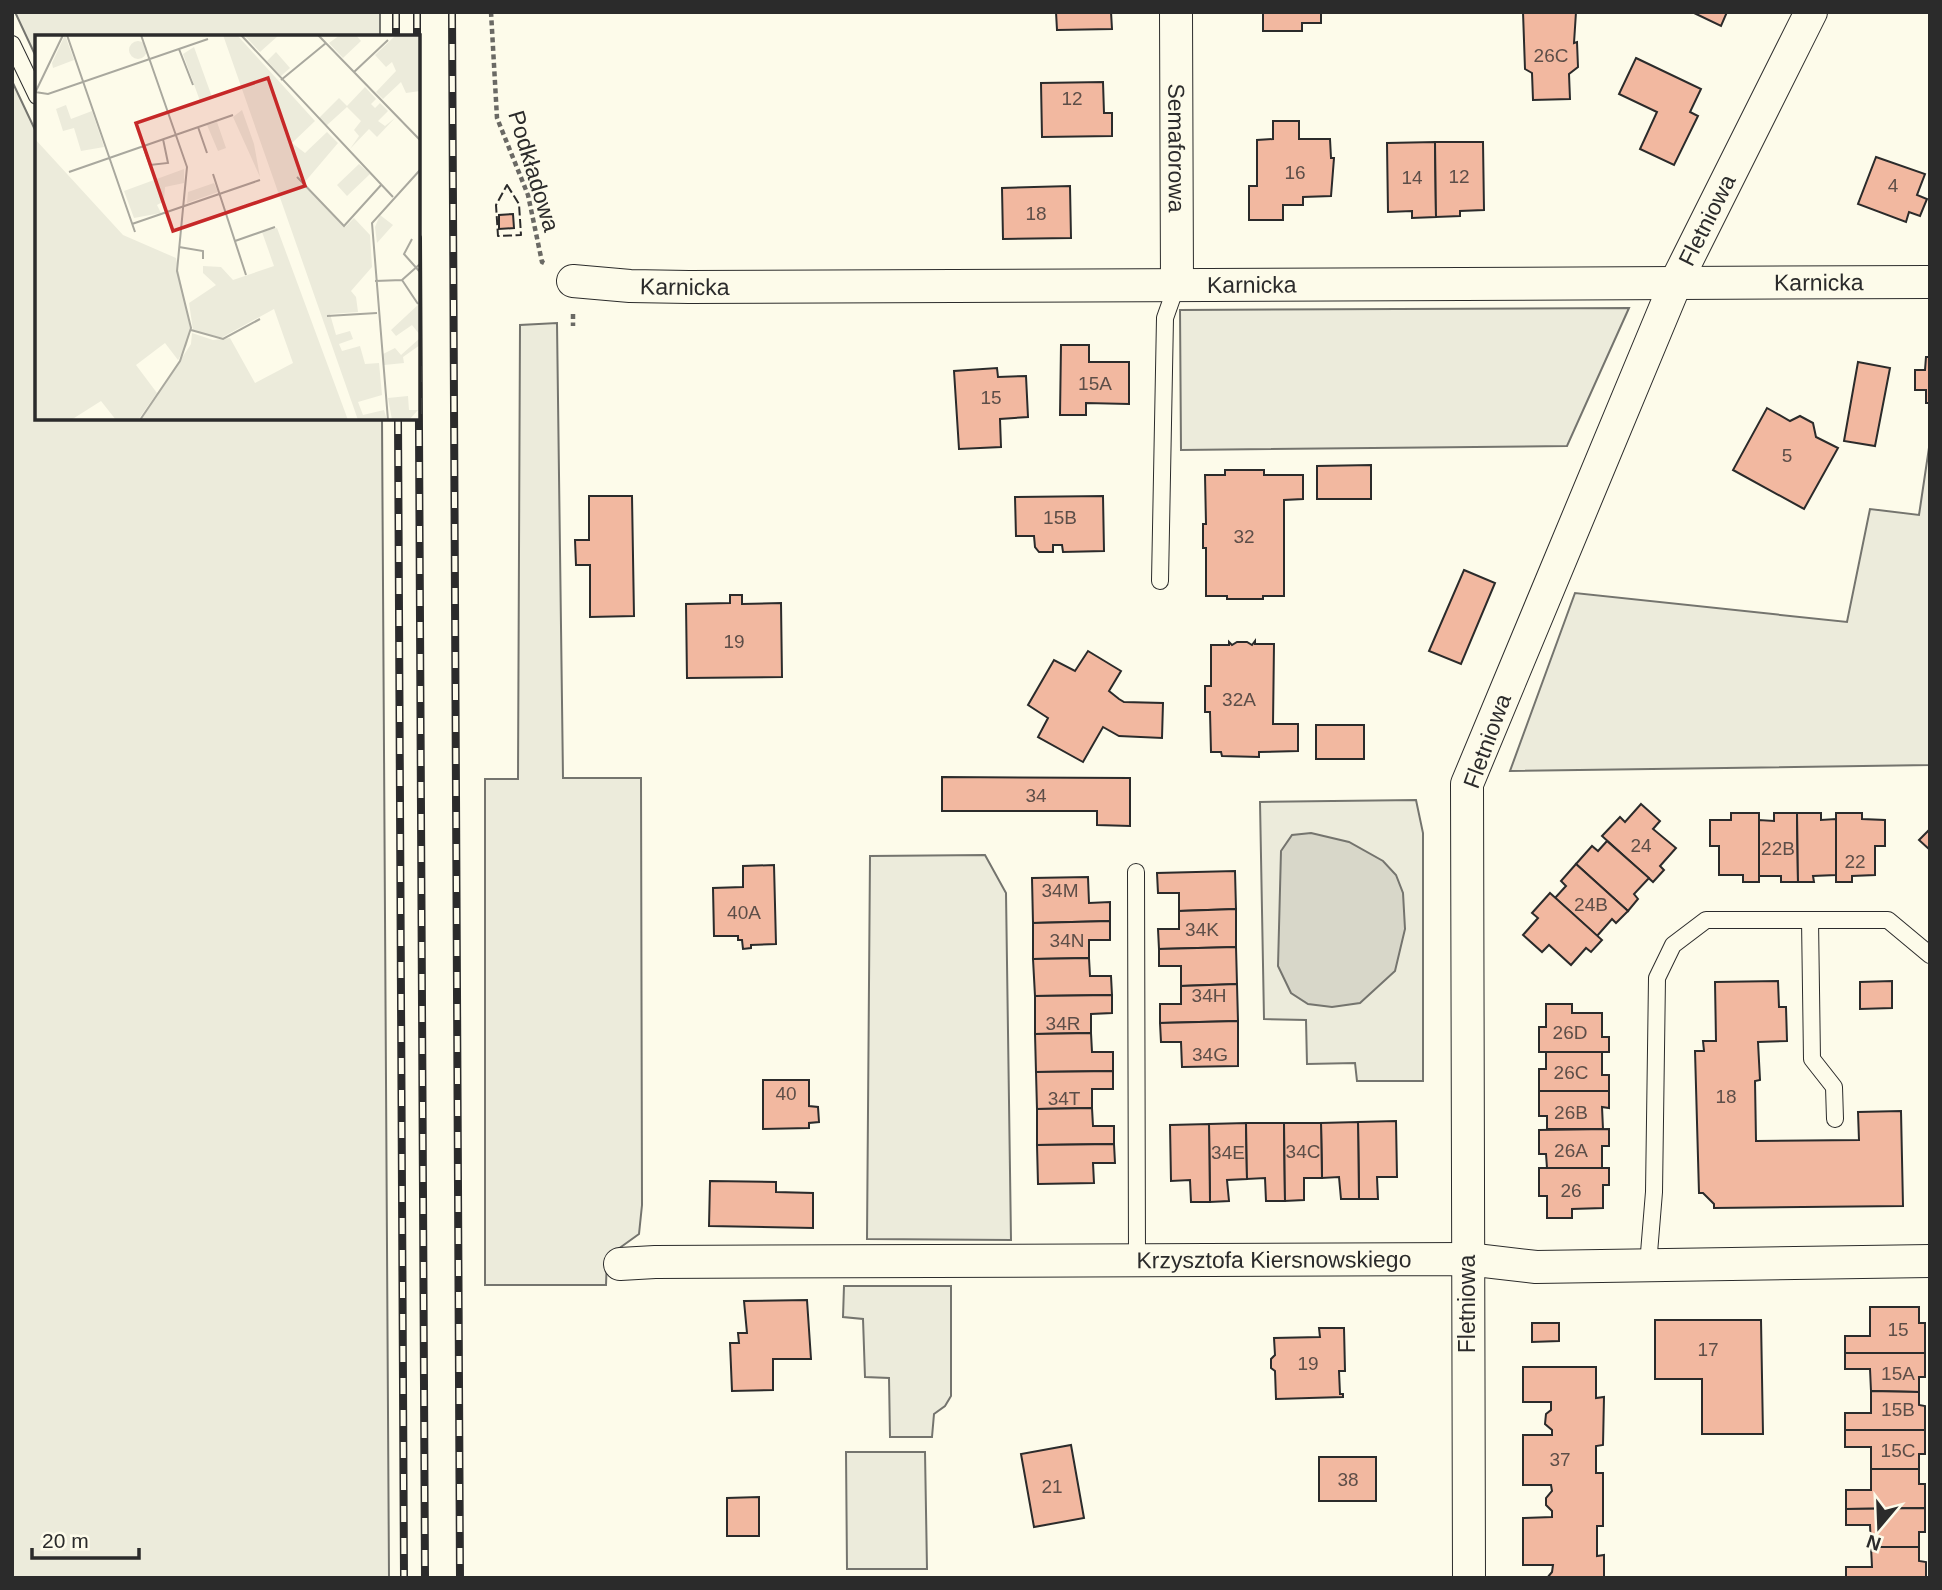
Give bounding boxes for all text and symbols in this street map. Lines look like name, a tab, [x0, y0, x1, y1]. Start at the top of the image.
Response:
inset map	[35, 35, 420, 420]
house number: 26C	[1534, 45, 1568, 66]
street label: Semaforowa	[1163, 83, 1190, 213]
house number: 12	[1061, 88, 1083, 109]
street label: Podkładowa	[503, 107, 565, 235]
house number: 16	[1284, 162, 1306, 183]
house number: 12	[1448, 166, 1470, 187]
house number: 14	[1401, 167, 1423, 188]
street label: Fletniowa	[1673, 170, 1741, 270]
house number: 4	[1888, 175, 1899, 196]
house number: 18	[1025, 203, 1047, 224]
street label: Karnicka	[1774, 269, 1864, 296]
street label: Karnicka	[1207, 272, 1297, 298]
street label: Karnicka	[640, 273, 730, 300]
house number: 15A	[1078, 373, 1112, 394]
house number: 15	[980, 387, 1002, 408]
house number: 5	[1782, 445, 1792, 466]
house number: 15B	[1043, 507, 1077, 528]
house number: 32	[1233, 526, 1255, 547]
house number: 19	[723, 631, 745, 652]
house number: 32A	[1222, 689, 1256, 710]
street label: Fletniowa	[1458, 690, 1516, 792]
house number: 34	[1025, 785, 1047, 806]
house number: 24	[1630, 835, 1652, 856]
house number: 22B	[1761, 838, 1795, 859]
house number: 22	[1844, 851, 1866, 872]
house number: 34M	[1042, 880, 1078, 901]
house number: 24B	[1574, 894, 1608, 915]
house number: 40A	[727, 902, 761, 923]
house number: 34K	[1185, 919, 1219, 940]
house number: 34N	[1050, 930, 1084, 951]
house number: 34H	[1192, 985, 1226, 1006]
house number: 34R	[1046, 1013, 1080, 1034]
house number: 26D	[1553, 1022, 1587, 1043]
house number: 34G	[1192, 1044, 1228, 1065]
house number: 26C	[1554, 1062, 1588, 1083]
house number: 40	[775, 1083, 797, 1104]
house number: 18	[1715, 1086, 1737, 1107]
house number: 34T	[1048, 1088, 1081, 1109]
house number: 26B	[1554, 1102, 1588, 1123]
house number: 26A	[1554, 1140, 1588, 1161]
house number: 34C	[1286, 1141, 1320, 1162]
house number: 34E	[1211, 1142, 1245, 1163]
house number: 26	[1560, 1180, 1582, 1201]
street label: Krzysztofa Kiersnowskiego	[1136, 1246, 1411, 1273]
street label: Fletniowa	[1454, 1255, 1480, 1353]
house number: 15	[1887, 1319, 1909, 1340]
house number: 17	[1697, 1339, 1719, 1360]
house number: 19	[1297, 1353, 1319, 1374]
house number: 15A	[1881, 1363, 1915, 1384]
house number: 15B	[1881, 1399, 1915, 1420]
house number: 15C	[1881, 1440, 1915, 1461]
house number: 37	[1549, 1449, 1571, 1470]
house number: 38	[1337, 1469, 1359, 1490]
house number: 21	[1041, 1476, 1063, 1497]
north arrow	[1844, 1492, 1914, 1562]
scale bar	[32, 1516, 138, 1560]
text: 20 m	[42, 1529, 89, 1552]
text: N	[1864, 1530, 1884, 1555]

